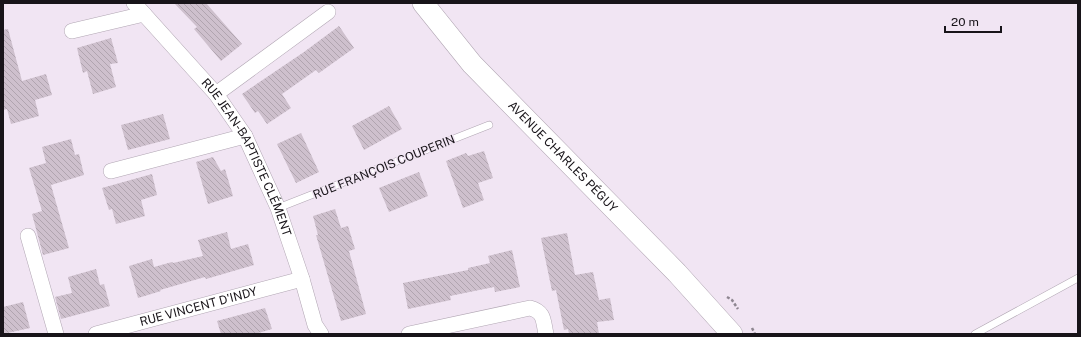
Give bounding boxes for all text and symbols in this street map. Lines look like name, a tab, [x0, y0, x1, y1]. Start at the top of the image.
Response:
scale bar	[945, 8, 1001, 34]
text: 20 m	[951, 15, 979, 29]
street label: RUE JEAN-BAPTISTE CLÉMENT	[198, 76, 294, 238]
street label: AVENUE CHARLES PÉGUY	[505, 98, 621, 215]
street label: RUE FRANÇOIS COUPERIN	[311, 132, 457, 202]
street label: RUE VINCENT D'INDY	[138, 284, 259, 329]

